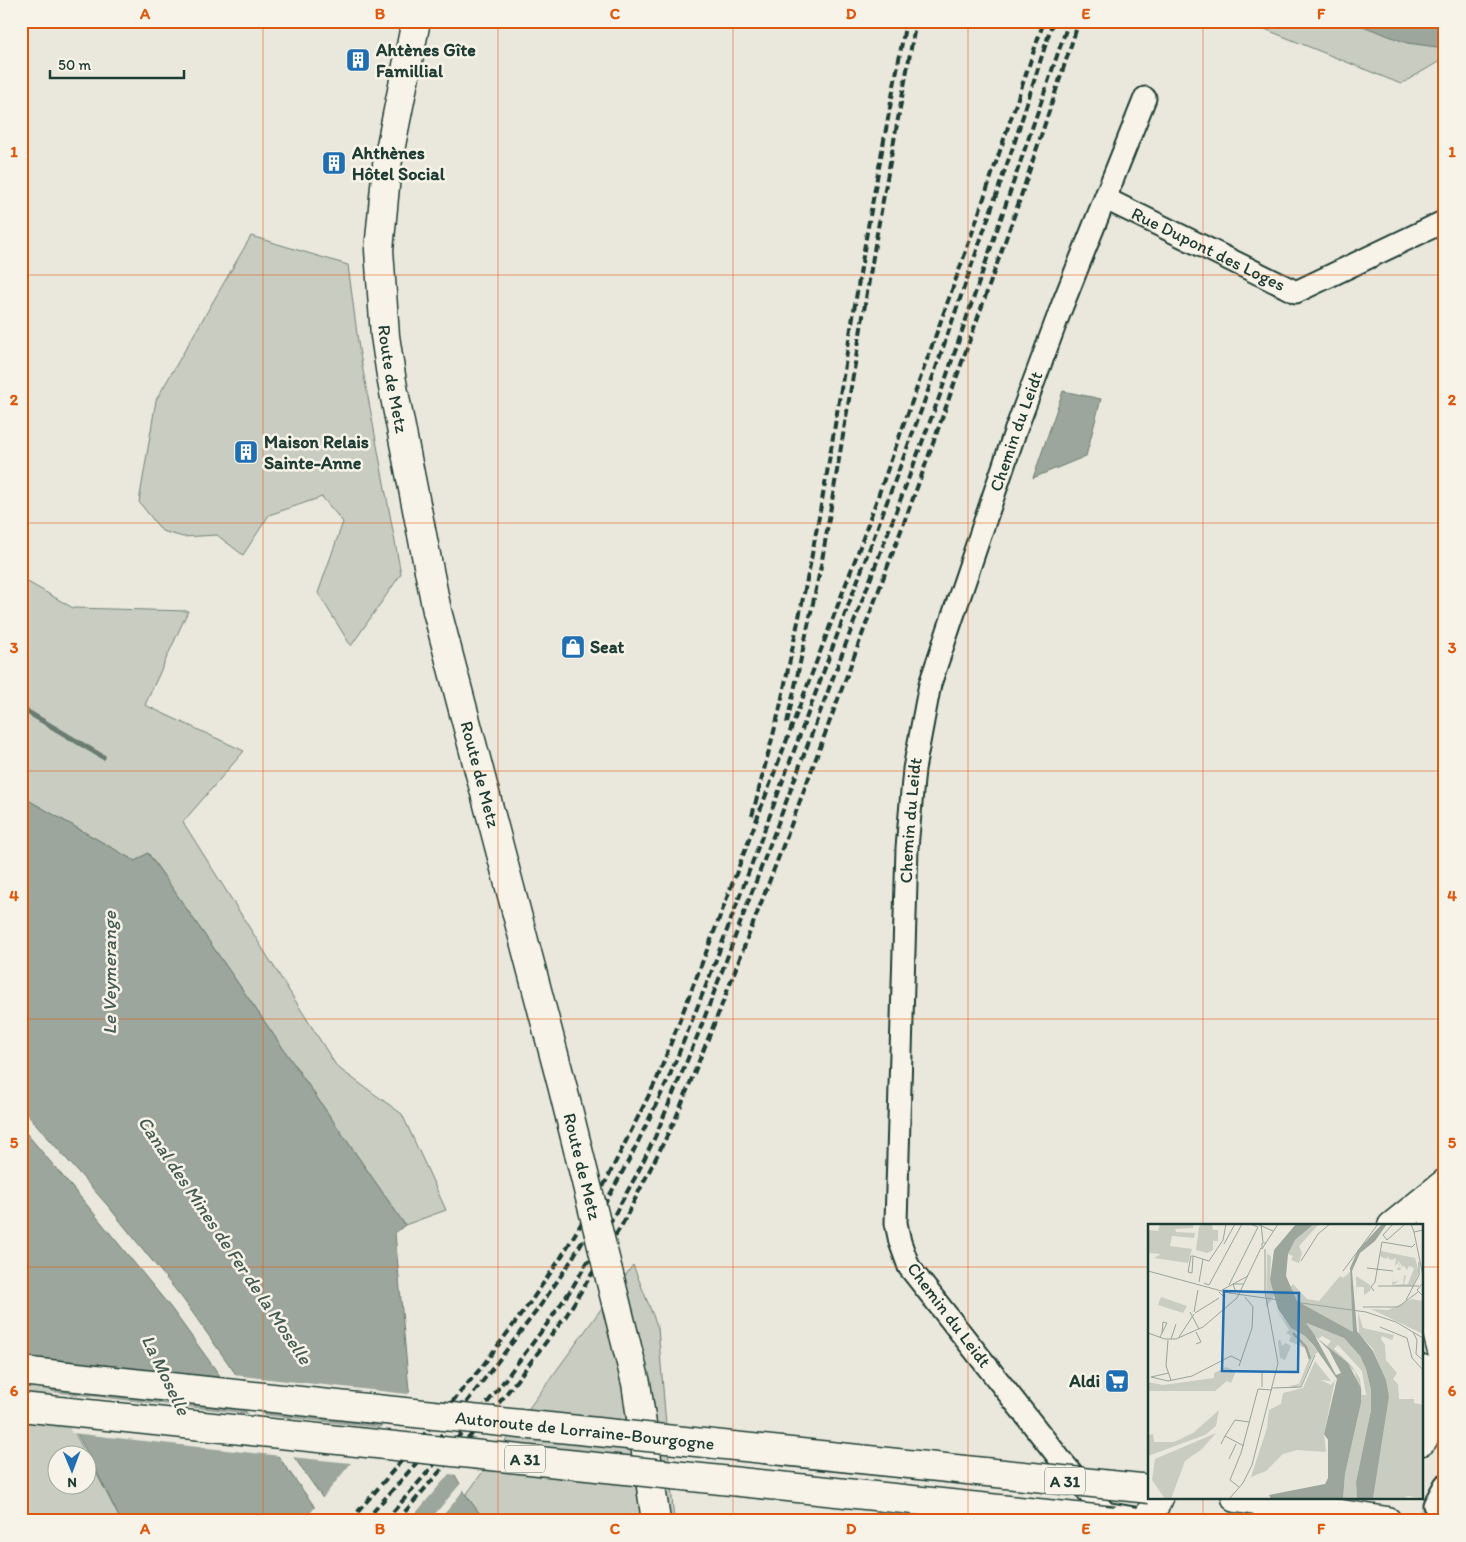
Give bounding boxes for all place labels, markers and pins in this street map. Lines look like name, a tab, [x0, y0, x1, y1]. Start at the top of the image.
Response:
place label: Ahtènes Gîte Famillial	[375, 39, 476, 82]
building icon: Ahtènes Gîte Famillial	[345, 47, 371, 73]
place label: Ahthènes Hôtel Social	[351, 142, 446, 185]
building icon: Ahthènes Hôtel Social	[321, 150, 347, 176]
place label: Maison Relais Sainte-Anne	[264, 431, 369, 474]
building icon: Maison Relais Sainte-Anne	[233, 439, 259, 465]
shop icon: Seat	[560, 634, 586, 660]
place label: Seat	[590, 636, 625, 658]
supermarket icon: Aldi	[1104, 1368, 1130, 1394]
place label: Aldi	[1068, 1370, 1100, 1392]

